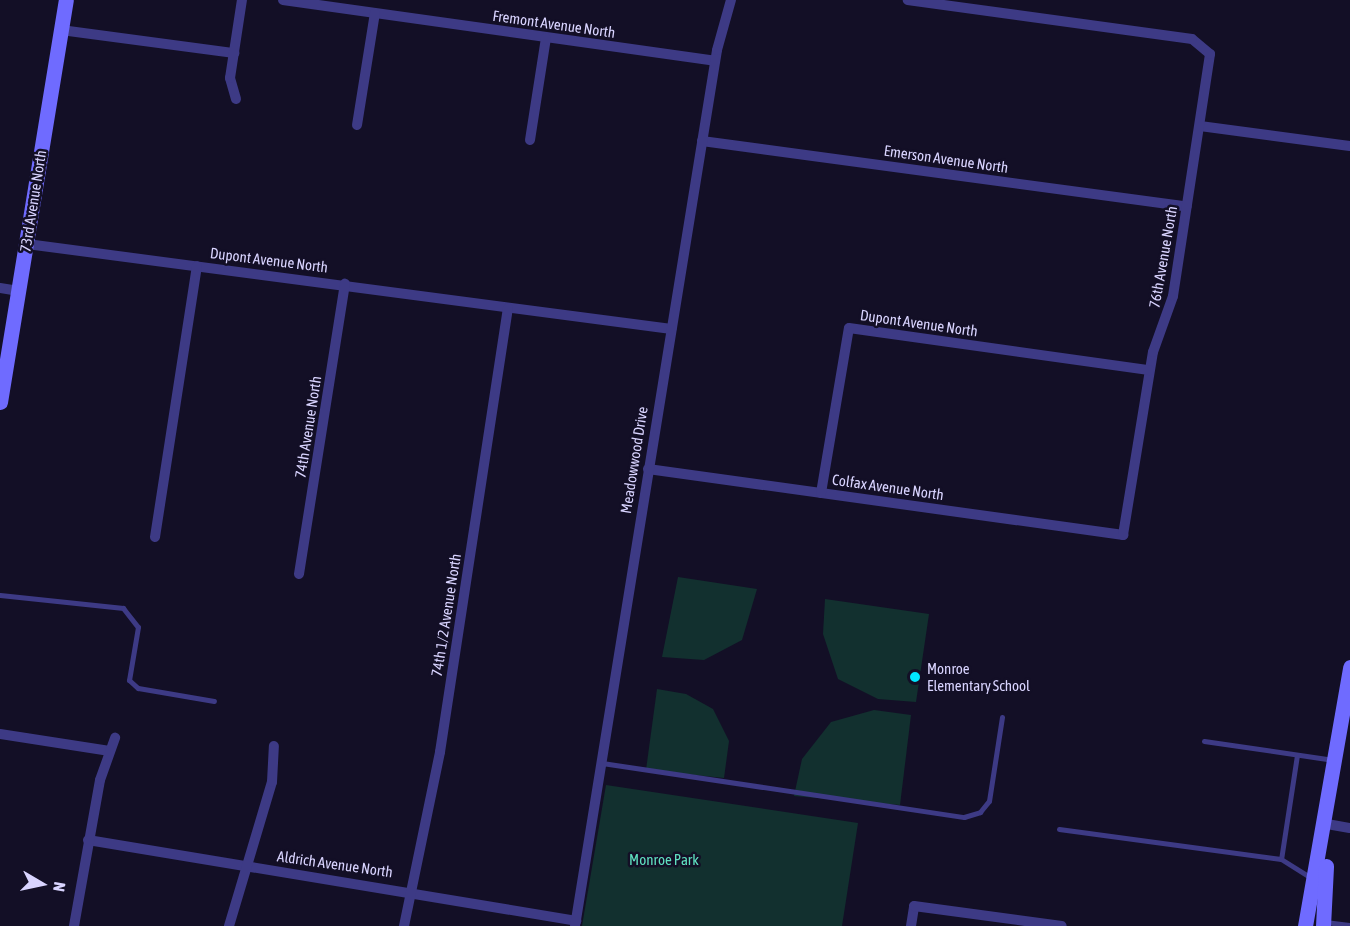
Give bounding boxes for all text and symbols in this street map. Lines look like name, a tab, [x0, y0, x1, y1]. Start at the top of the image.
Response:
street label: Fremont Avenue North	[491, 6, 617, 42]
street label: Emerson Avenue North	[883, 141, 1009, 177]
street label: 73rd Avenue North	[16, 149, 50, 253]
street label: 76th Avenue North	[1145, 205, 1181, 309]
street label: Dupont Avenue North	[209, 244, 329, 276]
street label: Dupont Avenue North	[859, 306, 979, 340]
street label: 74th Avenue North	[291, 375, 325, 479]
street label: Meadowwood Drive	[617, 405, 651, 515]
street label: Colfax Avenue North	[831, 470, 945, 504]
street label: 74th 1/2 Avenue North	[427, 552, 465, 678]
place label: Monroe Elementary School	[927, 659, 1030, 694]
marker: Monroe Elementary School	[908, 670, 922, 684]
street label: Aldrich Avenue North	[276, 847, 394, 881]
park label: Monroe Park	[629, 851, 699, 869]
north arrow	[12, 854, 72, 914]
text: N	[50, 881, 69, 893]

